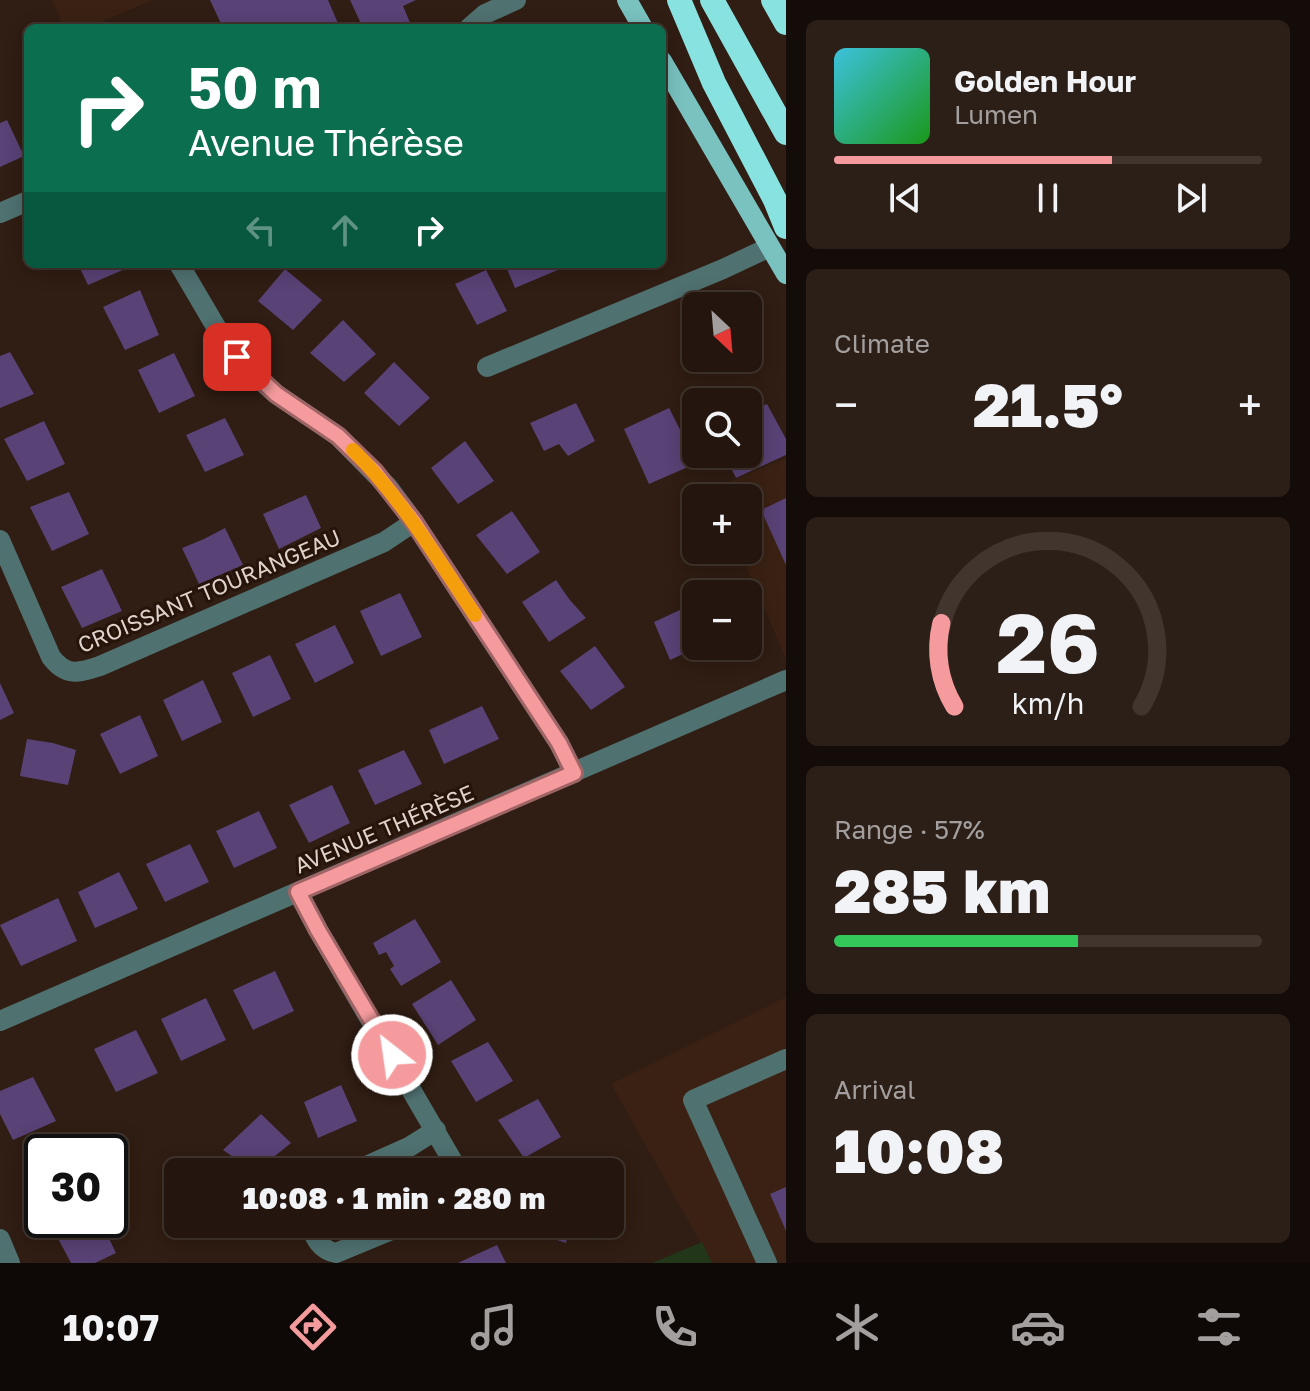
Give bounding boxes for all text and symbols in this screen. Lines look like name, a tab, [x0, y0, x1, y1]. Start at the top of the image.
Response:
text: 50 m	[188, 53, 322, 120]
icon: right	[56, 56, 160, 160]
text: Golden Hour	[954, 63, 1136, 99]
text: Lumen	[954, 99, 1038, 130]
text: Avenue Thérèse	[188, 121, 464, 164]
icon: previous	[883, 176, 927, 220]
icon: pause	[1026, 176, 1070, 220]
icon: next	[1169, 176, 1213, 220]
icon: left	[239, 208, 283, 252]
icon: ahead	[323, 208, 367, 252]
icon: right	[407, 208, 451, 252]
north arrow	[682, 292, 762, 372]
map controls	[682, 292, 762, 660]
pin	[203, 323, 271, 391]
text: Climate	[834, 328, 930, 359]
icon: arrive	[215, 335, 259, 379]
text: 21.5°	[973, 368, 1123, 440]
text: −	[834, 378, 858, 431]
text: +	[1238, 378, 1262, 431]
button: search	[682, 388, 762, 468]
button: +	[682, 484, 762, 564]
street label: CROISSANT TOURANGEAU	[73, 523, 344, 658]
button: −	[682, 580, 762, 660]
text: 26	[996, 591, 1100, 691]
text: km/h	[1012, 687, 1084, 721]
street label: AVENUE THÉRÈSE	[290, 779, 478, 879]
text: Range · 57%	[834, 814, 985, 845]
text: 285 km	[834, 854, 1050, 926]
position arrow	[350, 1013, 434, 1097]
text: Arrival	[834, 1074, 915, 1105]
text: 10:08	[834, 1114, 1004, 1186]
speed limit sign: 30	[24, 1134, 128, 1238]
text: 10:08 · 1 min · 280 m	[243, 1180, 545, 1216]
icon: directions	[285, 1299, 341, 1355]
icon: music	[466, 1299, 522, 1355]
icon: phone	[647, 1299, 703, 1355]
icon: climate	[829, 1299, 885, 1355]
icon: car	[1010, 1299, 1066, 1355]
icon: filters	[1191, 1299, 1247, 1355]
text: 10:07	[63, 1306, 159, 1349]

